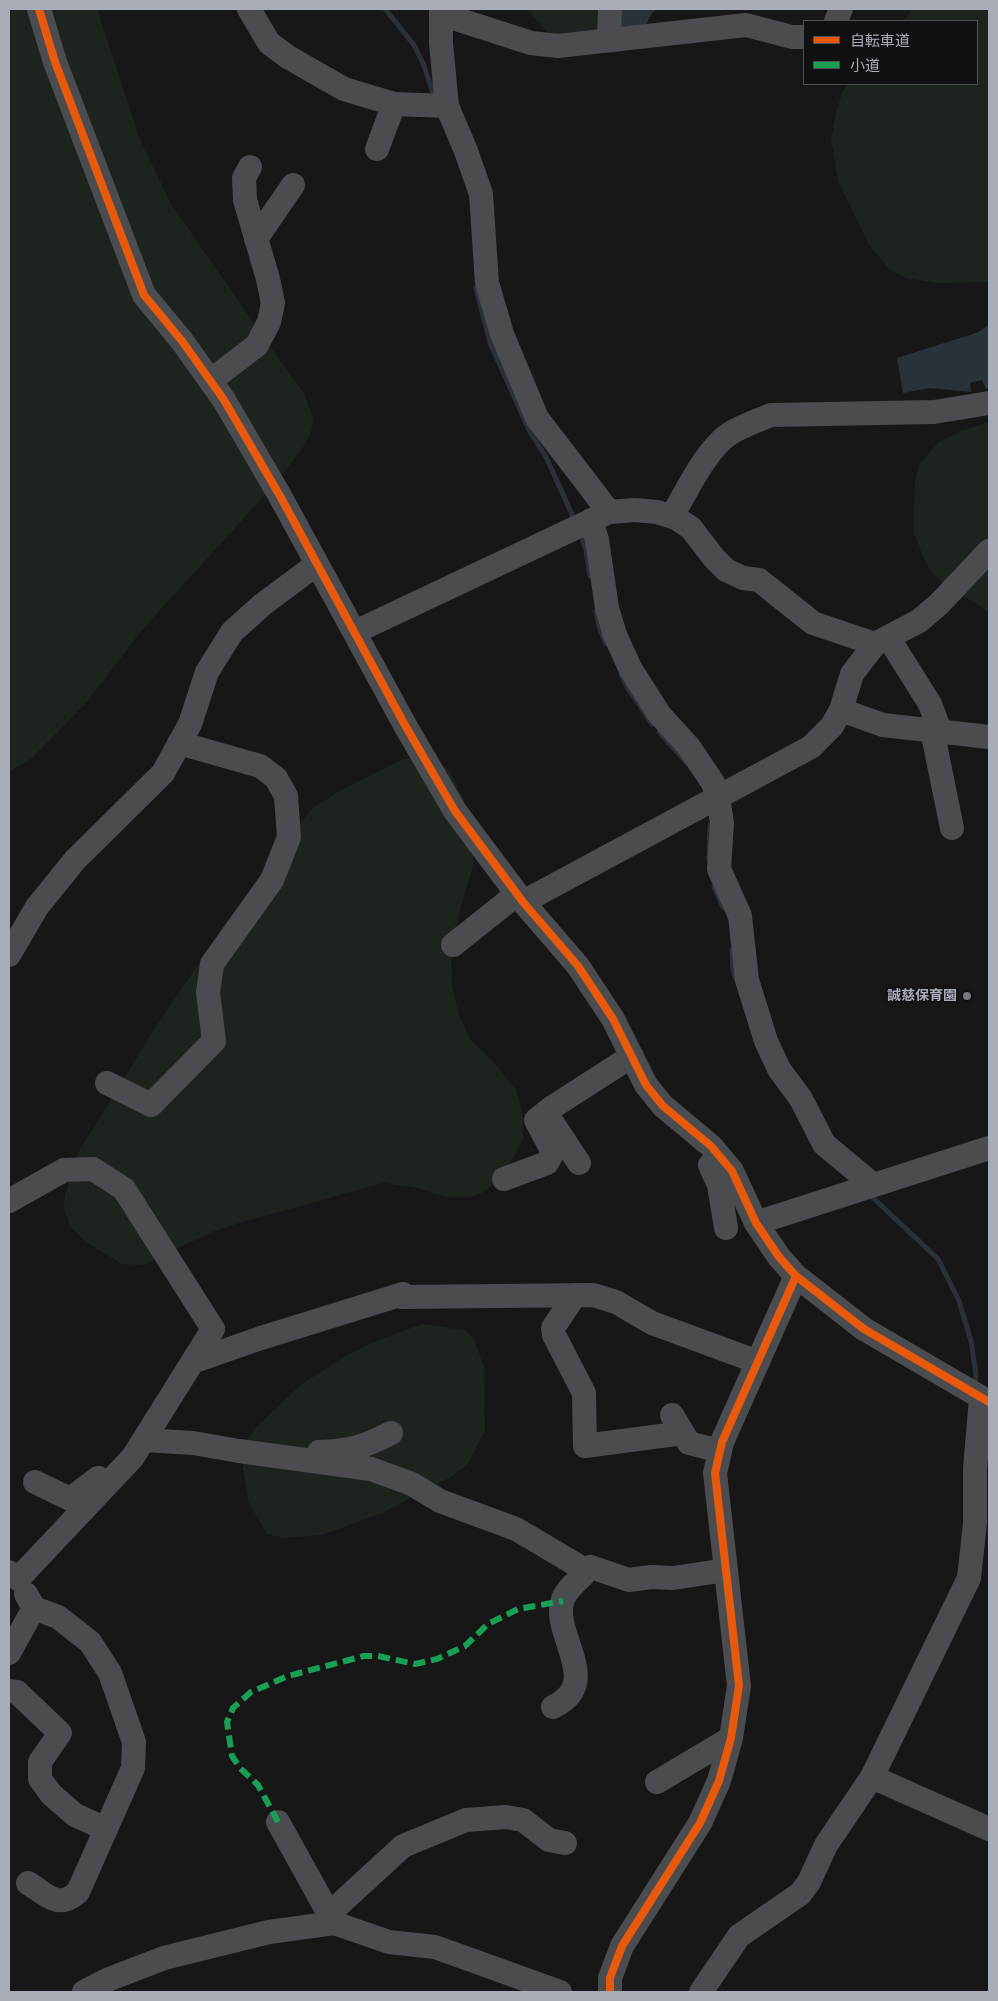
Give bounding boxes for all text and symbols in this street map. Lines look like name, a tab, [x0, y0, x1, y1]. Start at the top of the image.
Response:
legend	[803, 20, 978, 85]
text: 自転車道	[850, 32, 910, 50]
text: 小道	[850, 57, 880, 75]
place label: 誠慈保育園	[887, 988, 957, 1004]
marker: 誠慈保育園	[961, 990, 973, 1002]

